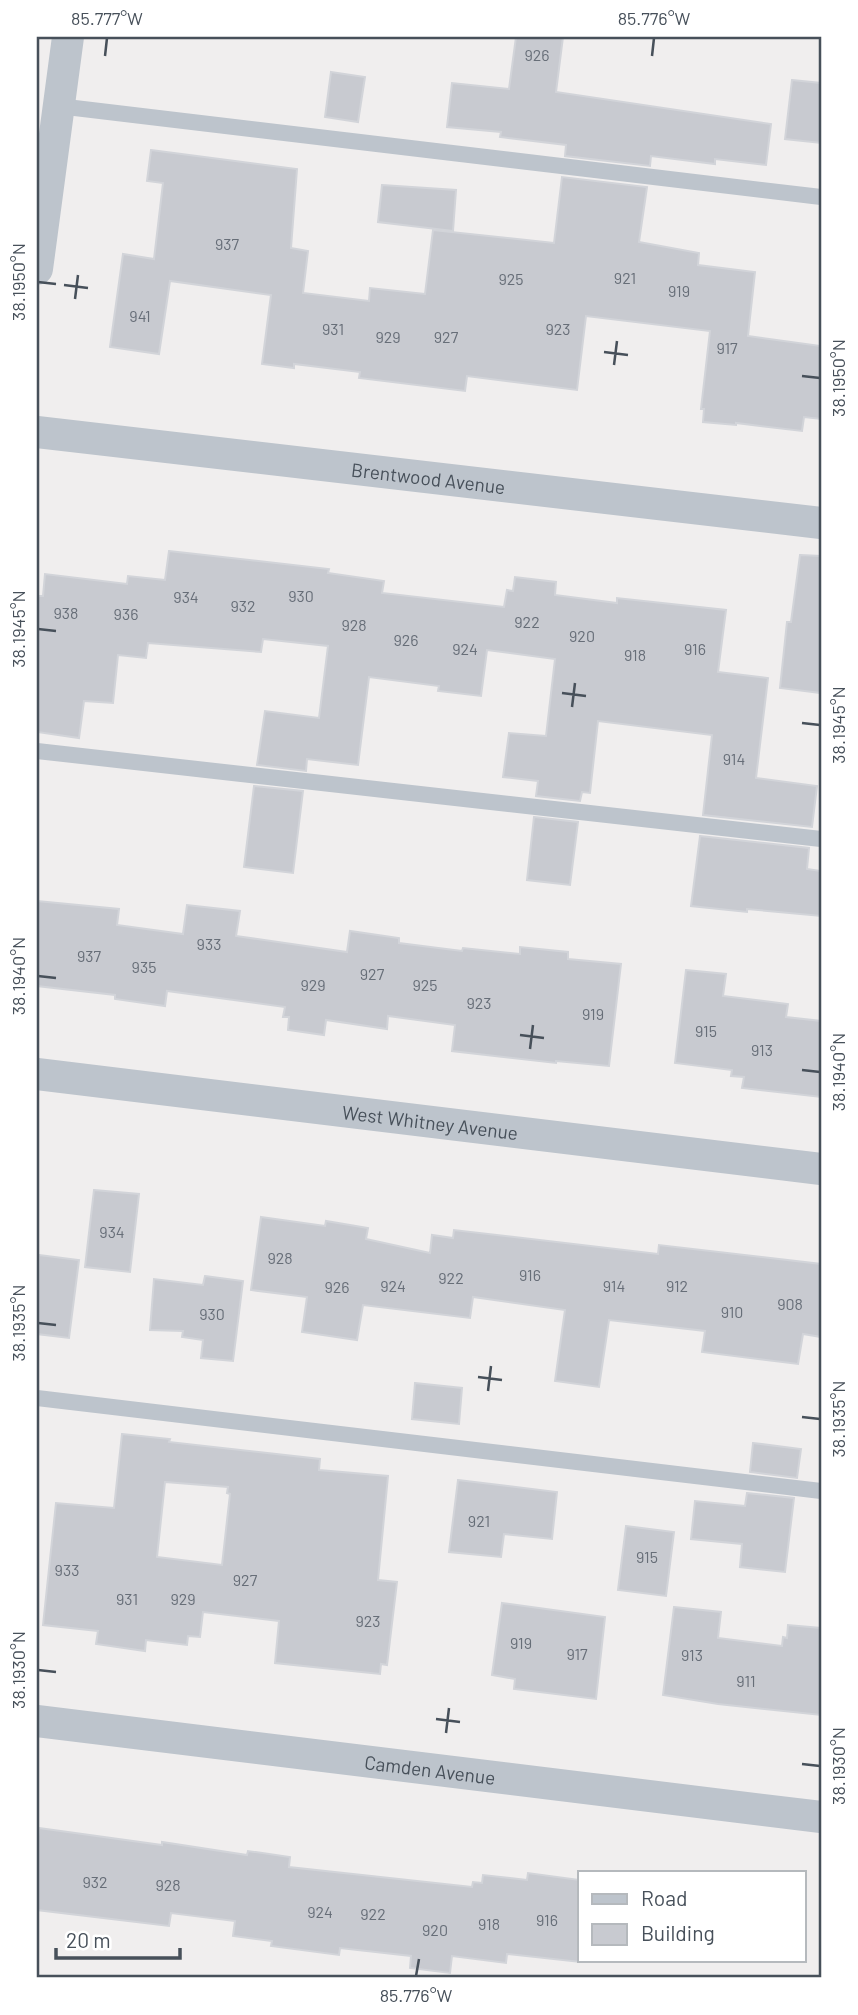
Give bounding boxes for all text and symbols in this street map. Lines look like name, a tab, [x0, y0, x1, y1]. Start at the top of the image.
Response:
text: 85.777°W	[71, 7, 143, 29]
text: 85.776°W	[618, 7, 690, 29]
house number: 926	[524, 45, 550, 64]
house number: 937	[215, 234, 239, 253]
text: 38.1950°N	[7, 243, 29, 321]
house number: 921	[614, 268, 636, 287]
house number: 925	[498, 269, 524, 288]
house number: 919	[668, 281, 690, 300]
house number: 941	[129, 306, 151, 325]
house number: 931	[322, 319, 344, 338]
house number: 923	[545, 319, 571, 338]
house number: 929	[375, 327, 401, 346]
house number: 927	[434, 327, 459, 346]
house number: 917	[716, 338, 738, 357]
text: 38.1950°N	[827, 339, 849, 417]
street label: Brentwood Avenue	[350, 457, 507, 498]
house number: 930	[288, 586, 314, 605]
house number: 934	[173, 587, 199, 606]
text: 38.1945°N	[7, 590, 29, 668]
house number: 932	[230, 596, 256, 615]
house number: 938	[54, 603, 78, 622]
house number: 936	[114, 604, 138, 623]
house number: 922	[514, 612, 540, 631]
house number: 928	[341, 615, 367, 634]
house number: 920	[569, 626, 595, 645]
house number: 926	[393, 630, 419, 649]
house number: 924	[452, 639, 478, 658]
house number: 916	[684, 639, 706, 658]
house number: 918	[624, 645, 646, 664]
text: 38.1945°N	[827, 686, 849, 764]
house number: 914	[723, 749, 745, 768]
house number: 933	[197, 934, 221, 953]
text: 38.1940°N	[7, 937, 29, 1015]
house number: 937	[77, 946, 101, 965]
house number: 935	[132, 957, 156, 976]
house number: 927	[360, 964, 385, 983]
house number: 929	[300, 975, 326, 994]
house number: 925	[412, 975, 438, 994]
house number: 923	[466, 993, 492, 1012]
house number: 919	[582, 1004, 604, 1023]
house number: 915	[695, 1021, 717, 1040]
text: 38.1940°N	[827, 1033, 849, 1111]
house number: 913	[751, 1040, 773, 1059]
street label: West Whitney Avenue	[341, 1100, 520, 1144]
house number: 934	[99, 1222, 125, 1241]
house number: 928	[267, 1248, 293, 1267]
house number: 916	[519, 1265, 541, 1284]
house number: 922	[438, 1268, 464, 1287]
house number: 924	[380, 1276, 406, 1295]
house number: 914	[603, 1276, 625, 1295]
house number: 912	[666, 1276, 688, 1295]
house number: 926	[324, 1277, 350, 1296]
text: 38.1935°N	[7, 1285, 29, 1361]
house number: 908	[777, 1294, 803, 1313]
house number: 910	[721, 1302, 743, 1321]
house number: 930	[199, 1304, 225, 1323]
text: 38.1935°N	[827, 1381, 849, 1457]
house number: 921	[468, 1511, 490, 1530]
house number: 915	[636, 1547, 658, 1566]
house number: 933	[55, 1560, 79, 1579]
house number: 927	[233, 1570, 258, 1589]
house number: 931	[116, 1589, 138, 1608]
house number: 929	[170, 1589, 196, 1608]
house number: 923	[355, 1611, 381, 1630]
text: 38.1930°N	[7, 1631, 29, 1709]
house number: 919	[510, 1633, 532, 1652]
house number: 917	[566, 1644, 588, 1663]
house number: 913	[681, 1645, 703, 1664]
house number: 911	[736, 1671, 756, 1690]
text: 38.1930°N	[827, 1727, 849, 1805]
street label: Camden Avenue	[363, 1750, 497, 1789]
legend	[578, 1871, 806, 1962]
house number: 932	[82, 1872, 108, 1891]
house number: 928	[155, 1875, 181, 1894]
text: Road	[641, 1885, 687, 1910]
house number: 924	[307, 1902, 333, 1921]
house number: 922	[360, 1904, 386, 1923]
house number: 916	[536, 1910, 558, 1929]
house number: 918	[478, 1914, 500, 1933]
scale bar	[56, 1917, 180, 1961]
house number: 920	[422, 1920, 448, 1939]
text: Building	[641, 1920, 715, 1945]
text: 20 m	[66, 1927, 111, 1952]
text: 85.776°W	[380, 1984, 452, 2006]

